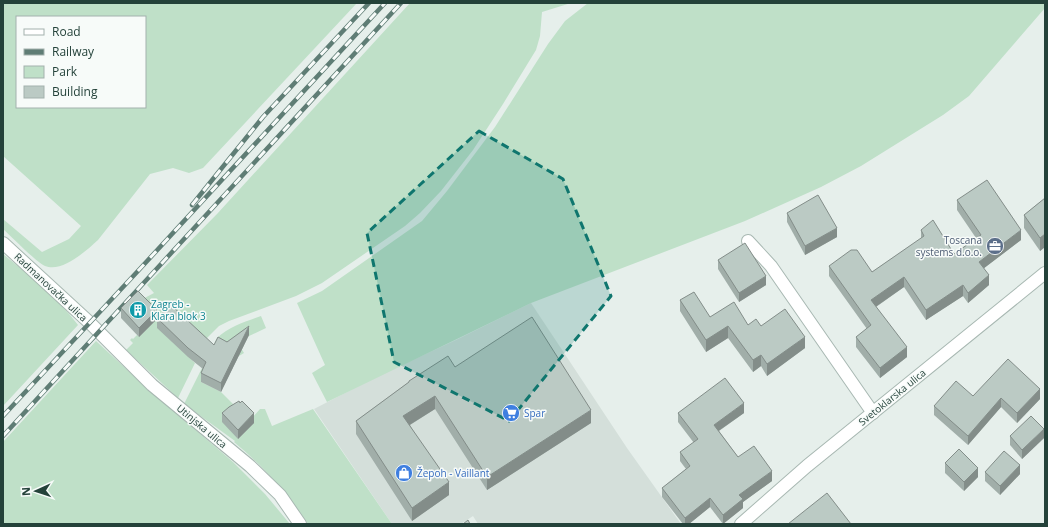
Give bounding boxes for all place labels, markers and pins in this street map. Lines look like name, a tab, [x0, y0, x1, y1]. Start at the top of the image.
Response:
place label: Toscana systems d.o.o.	[916, 233, 982, 259]
office icon: Toscana systems d.o.o.	[985, 236, 1005, 256]
place label: Zagreb - Klara blok 3	[151, 297, 206, 323]
building icon: Zagreb - Klara blok 3	[128, 300, 148, 320]
supermarket icon: Spar	[501, 403, 521, 423]
place label: Spar	[524, 406, 545, 420]
shop icon: Žepoh - Vaillant	[394, 463, 414, 483]
place label: Žepoh - Vaillant	[417, 466, 490, 480]

